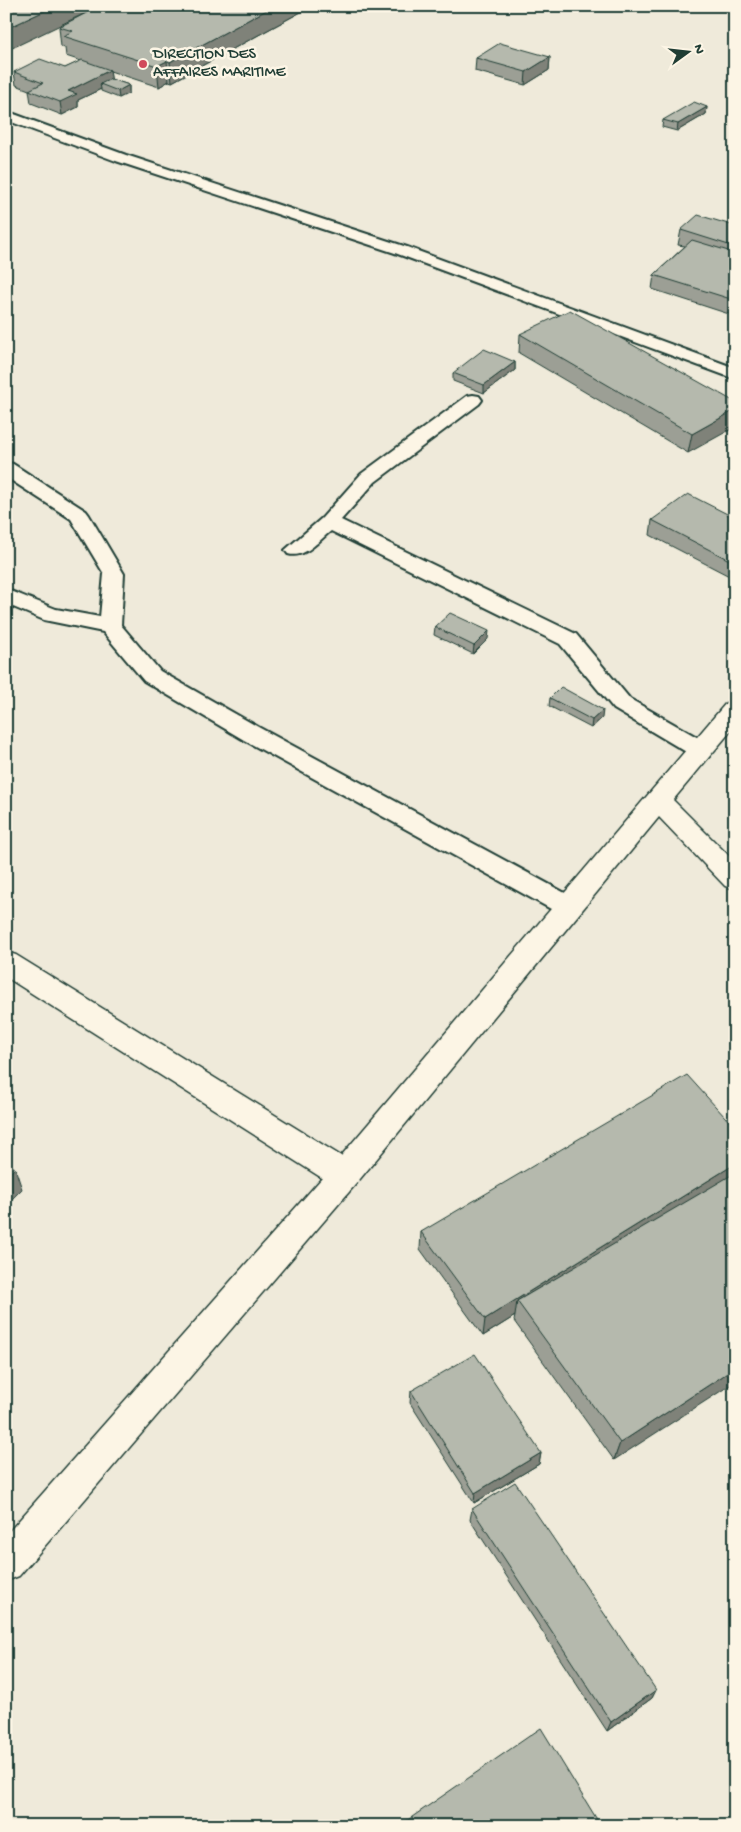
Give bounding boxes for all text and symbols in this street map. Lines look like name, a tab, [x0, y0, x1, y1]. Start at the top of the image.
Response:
north arrow	[664, 28, 714, 78]
text: N	[689, 43, 708, 56]
place label: DIRECTION DES AFFAIRES MARITIME	[152, 46, 287, 83]
marker: DIRECTION DES AFFAIRES MARITIME	[137, 58, 149, 70]

